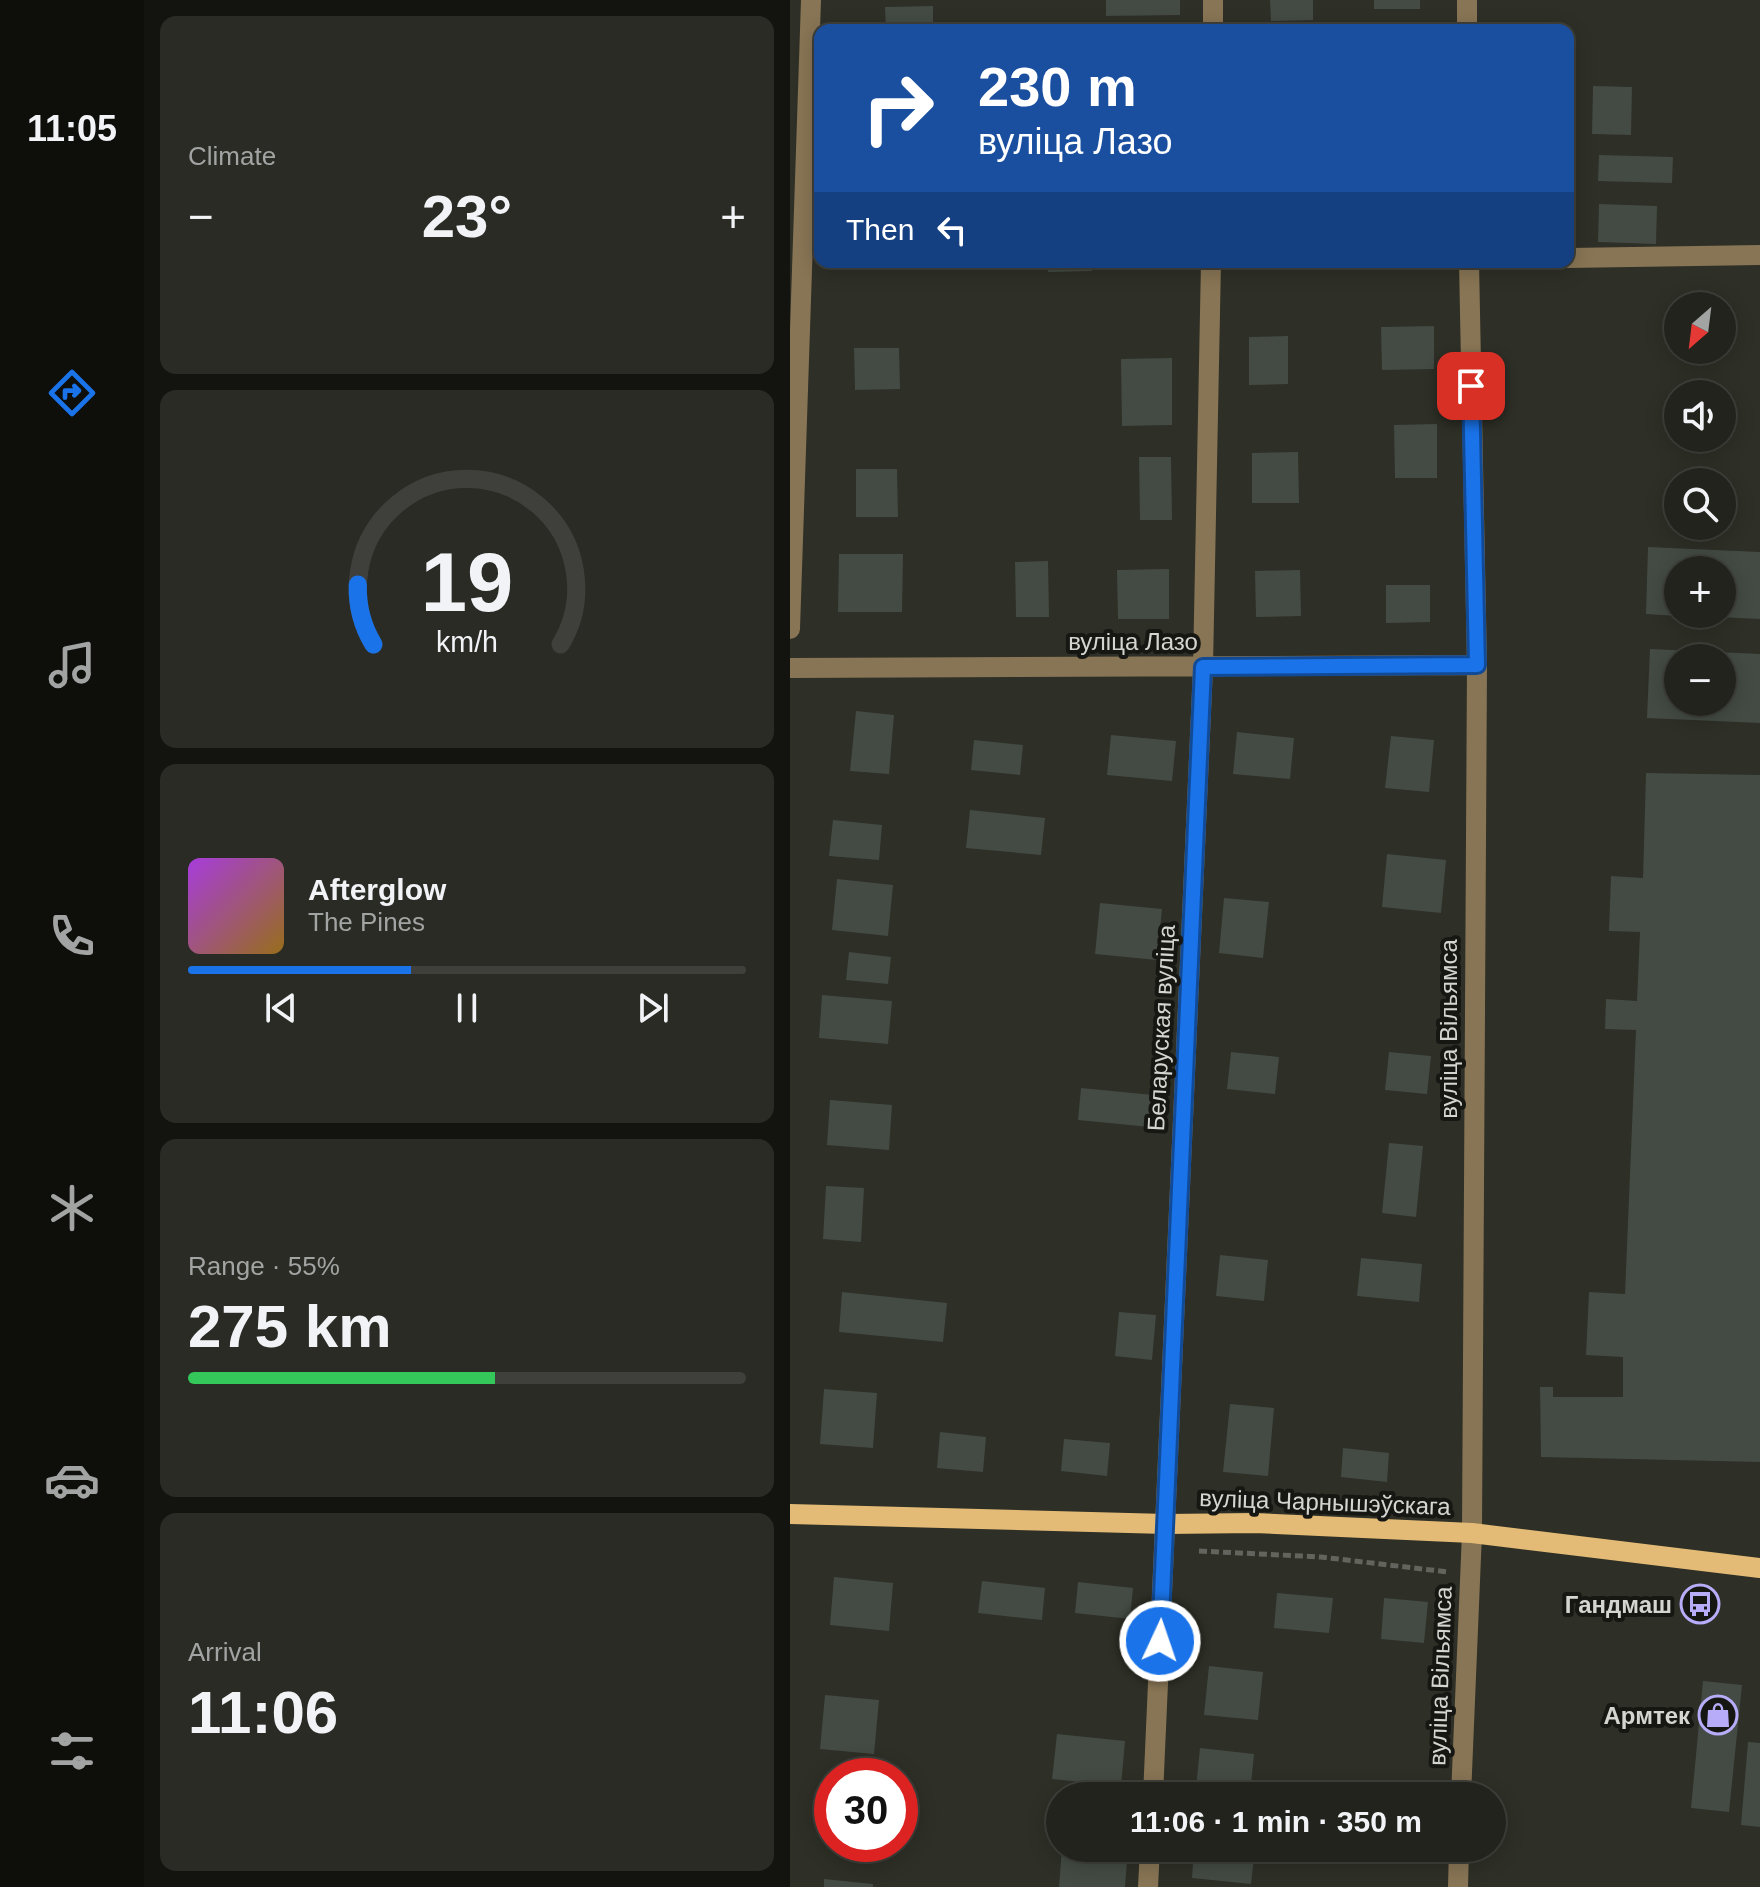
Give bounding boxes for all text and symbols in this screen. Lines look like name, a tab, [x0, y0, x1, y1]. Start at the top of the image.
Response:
text: 230 m	[978, 55, 1137, 118]
icon: right	[846, 56, 950, 160]
text: 11:05	[27, 108, 117, 149]
text: вуліца Лазо	[978, 121, 1173, 162]
text: Climate	[188, 141, 276, 171]
text: 23°	[422, 183, 512, 250]
text: −	[188, 192, 214, 241]
text: +	[720, 192, 746, 241]
icon: left	[930, 208, 974, 252]
text: Then	[846, 213, 914, 246]
north arrow	[1664, 292, 1736, 364]
map controls	[1664, 292, 1736, 716]
pin	[1437, 352, 1505, 420]
icon: arrive	[1449, 364, 1493, 408]
icon: directions	[44, 365, 100, 421]
button: sound	[1664, 380, 1736, 452]
button: search	[1664, 468, 1736, 540]
text: 19	[421, 536, 513, 629]
button: +	[1664, 556, 1736, 628]
text: km/h	[436, 626, 498, 658]
street label: вуліца Лазо	[1068, 628, 1198, 655]
icon: music	[44, 637, 100, 693]
button: −	[1664, 644, 1736, 716]
text: Afterglow	[308, 873, 446, 906]
text: The Pines	[308, 907, 425, 937]
icon: phone	[44, 908, 100, 964]
street label: Беларуская вуліца	[1142, 923, 1180, 1132]
street label: вуліца Вільямса	[1435, 939, 1462, 1119]
icon: previous	[259, 986, 303, 1030]
icon: pause	[445, 986, 489, 1030]
icon: next	[631, 986, 675, 1030]
icon: climate	[44, 1180, 100, 1236]
text: Range · 55%	[188, 1251, 340, 1281]
text: 275 km	[188, 1293, 392, 1360]
icon: car	[44, 1452, 100, 1508]
street label: вуліца Чарнышэўскага	[1199, 1484, 1452, 1520]
bus stop icon: Гандмаш	[1679, 1583, 1721, 1625]
street label: вуліца Вільямса	[1423, 1585, 1457, 1766]
place label: Гандмаш	[1565, 1591, 1672, 1618]
position arrow	[1118, 1599, 1202, 1683]
text: Arrival	[188, 1637, 262, 1667]
text: 11:06	[188, 1679, 338, 1746]
shop icon: Армтек	[1697, 1694, 1739, 1736]
place label: Армтек	[1603, 1702, 1691, 1729]
icon: filters	[44, 1723, 100, 1779]
speed limit sign: 30	[814, 1758, 918, 1862]
text: 11:06 · 1 min · 350 m	[1130, 1805, 1422, 1838]

